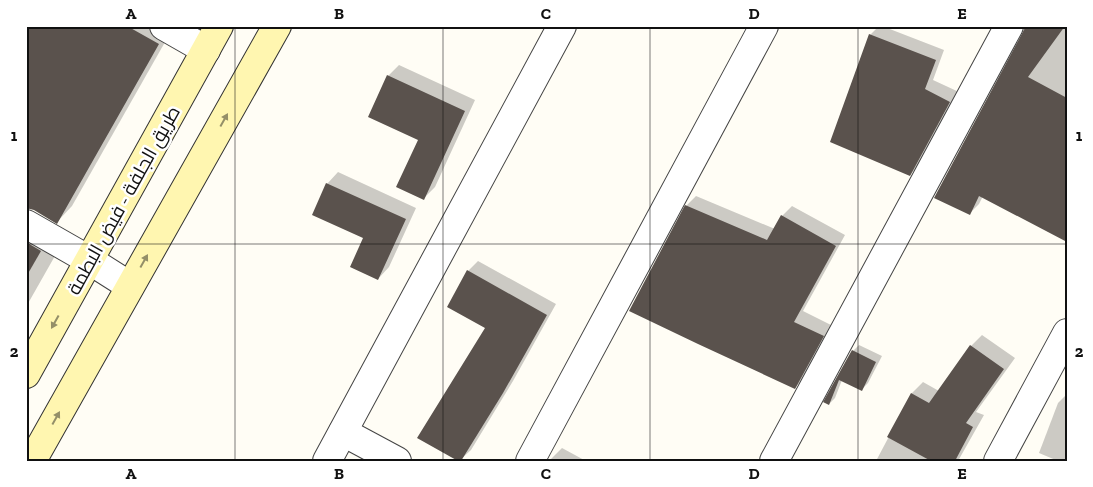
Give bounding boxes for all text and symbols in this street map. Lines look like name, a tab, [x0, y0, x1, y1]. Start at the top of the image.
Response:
text: A	[126, 4, 137, 23]
text: B	[334, 4, 344, 23]
text: C	[541, 4, 551, 23]
text: D	[748, 4, 760, 23]
text: E	[957, 4, 967, 23]
street label: طريق الجلفة - فيض البطمة	[62, 102, 186, 299]
one-way arrow	[220, 113, 229, 126]
text: 1	[11, 126, 18, 145]
text: 1	[1076, 126, 1083, 145]
one-way arrow	[140, 255, 149, 268]
one-way arrow	[51, 315, 59, 330]
text: 2	[10, 342, 19, 361]
text: 2	[1075, 342, 1084, 361]
one-way arrow	[52, 411, 60, 425]
text: A	[126, 464, 137, 483]
text: B	[334, 464, 344, 483]
text: C	[541, 464, 551, 483]
text: D	[748, 464, 760, 483]
text: E	[957, 464, 967, 483]

